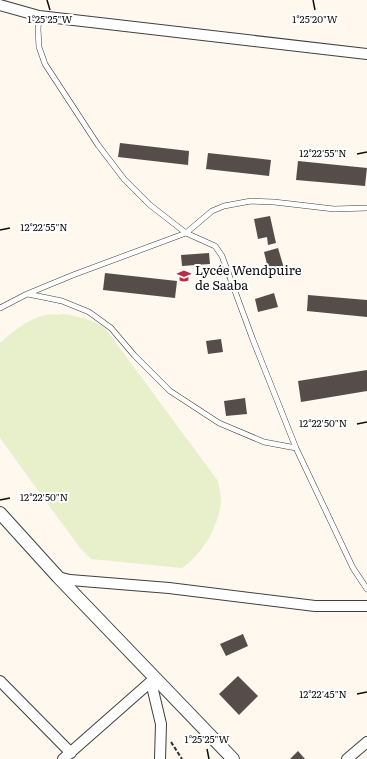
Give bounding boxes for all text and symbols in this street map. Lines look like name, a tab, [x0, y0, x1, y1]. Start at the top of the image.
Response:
text: 1°25'25"W	[28, 11, 72, 26]
text: 1°25'20"W	[292, 11, 338, 26]
text: 12°22'55"N	[299, 145, 347, 160]
text: 12°22'55"N	[20, 219, 68, 234]
place label: Lycée Wendpuire de Saaba	[195, 260, 302, 294]
school or university icon: Lycée Wendpuire de Saaba	[176, 268, 192, 284]
text: 12°22'50"N	[299, 415, 347, 430]
text: 12°22'50"N	[20, 489, 68, 504]
text: 12°22'45"N	[299, 686, 347, 701]
text: 1°25'25"W	[185, 731, 229, 746]

